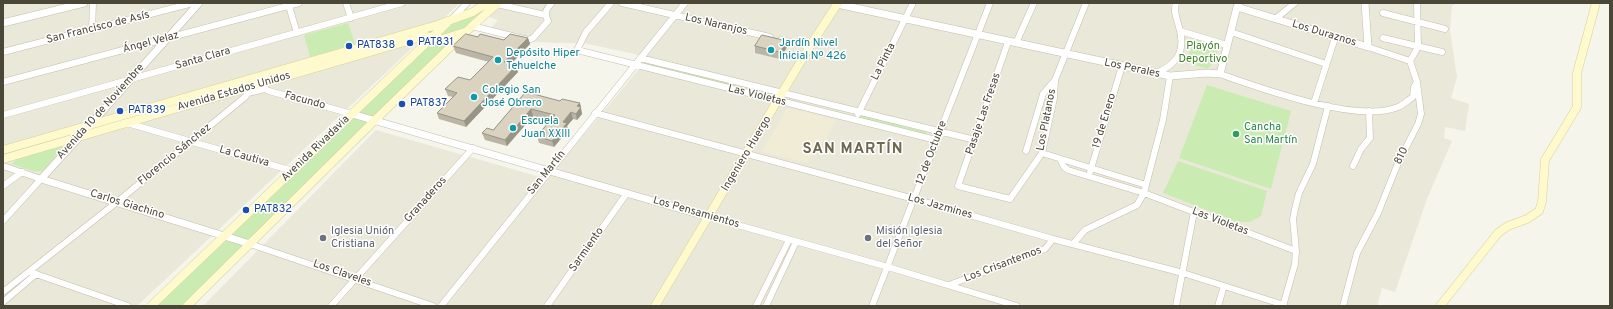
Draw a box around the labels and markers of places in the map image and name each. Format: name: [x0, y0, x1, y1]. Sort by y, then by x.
place label: PAT831: [418, 36, 454, 50]
place label: Jardín Nivel Inicial Nº 426: [779, 37, 846, 63]
marker: PAT831: [405, 38, 415, 48]
place label: PAT838: [357, 39, 395, 53]
marker: PAT838: [344, 41, 354, 51]
marker: Jardín Nivel Inicial Nº 426: [766, 45, 776, 55]
place label: Depósito Hiper Tehuelche: [506, 47, 580, 73]
marker: Depósito Hiper Tehuelche: [493, 55, 503, 65]
place label: Colegio San José Obrero: [482, 84, 542, 110]
marker: Colegio San José Obrero: [469, 92, 479, 102]
place label: PAT837: [410, 97, 447, 111]
marker: PAT837: [397, 99, 407, 109]
place label: PAT839: [128, 104, 166, 118]
marker: PAT839: [115, 106, 125, 116]
place label: Escuela Juan XXIII: [521, 115, 570, 141]
place label: Cancha San Martín: [1244, 121, 1297, 147]
marker: Escuela Juan XXIII: [508, 123, 518, 133]
marker: Cancha San Martín: [1231, 129, 1241, 139]
place label: PAT832: [254, 203, 292, 217]
marker: PAT832: [241, 205, 251, 215]
place label: Iglesia Unión Cristiana: [331, 225, 394, 251]
place label: Misión Iglesia del Señor: [876, 225, 942, 251]
marker: Iglesia Unión Cristiana: [318, 233, 328, 243]
marker: Misión Iglesia del Señor: [863, 233, 873, 243]

